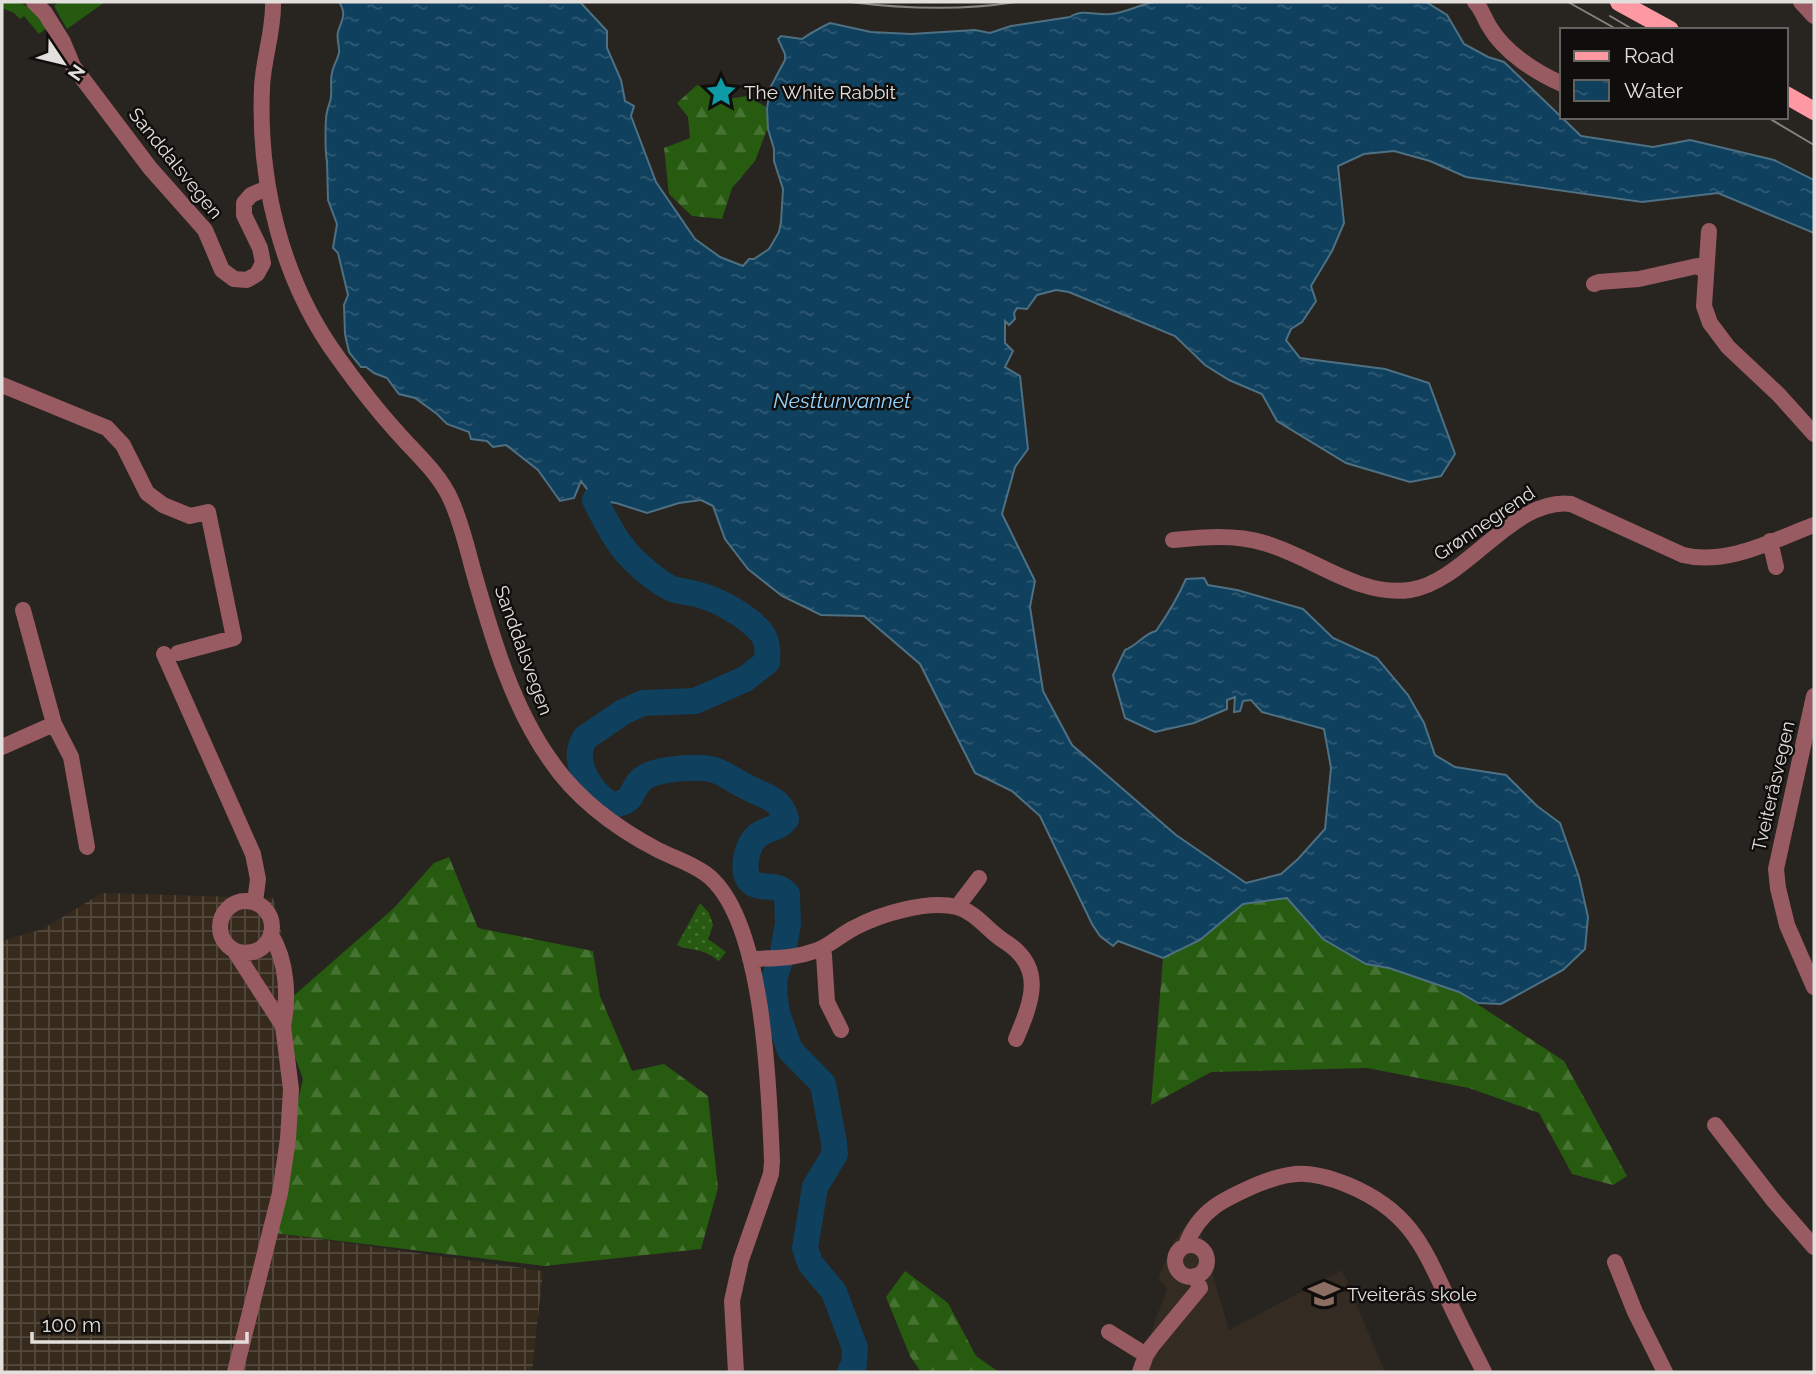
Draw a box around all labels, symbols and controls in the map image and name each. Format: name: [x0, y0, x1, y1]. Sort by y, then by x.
north arrow: [28, 28, 98, 98]
legend: [1560, 28, 1788, 119]
text: Road: [1624, 43, 1674, 68]
text: N: [64, 61, 90, 85]
place icon: The White Rabbit: [704, 75, 738, 109]
text: Water: [1624, 78, 1683, 103]
place label: The White Rabbit: [744, 81, 896, 103]
street label: Sanddalsvegen: [125, 103, 227, 223]
water label: Nesttunvannet: [773, 388, 911, 413]
street label: Grønnegrend: [1429, 481, 1539, 565]
street label: Sanddalsvegen: [490, 582, 558, 718]
street label: Tveiteråsvegen: [1747, 719, 1799, 853]
school or university icon: Tveiterås skole: [1307, 1277, 1341, 1311]
place label: Tveiterås skole: [1347, 1283, 1477, 1305]
scale bar: [32, 1300, 247, 1344]
text: 100 m: [42, 1312, 101, 1337]

